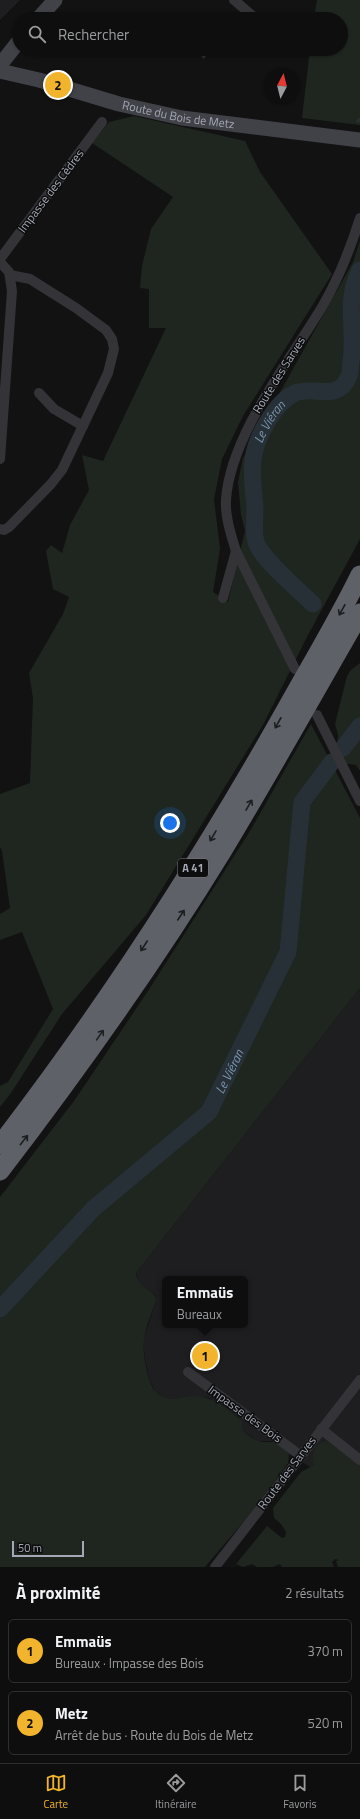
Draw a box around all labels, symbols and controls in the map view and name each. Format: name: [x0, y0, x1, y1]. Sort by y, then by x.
search box: [12, 12, 348, 56]
icon: search: [26, 23, 48, 45]
text: Rechercher: [58, 23, 129, 46]
north arrow: [264, 68, 300, 104]
pin: 2: [45, 70, 71, 100]
street label: Route du Bois de Metz: [121, 95, 236, 133]
street label: Impasse des Cèdres: [13, 145, 89, 236]
street label: Route des Sarves: [247, 332, 310, 417]
water label: Le Viéran: [248, 395, 290, 446]
one-way arrow: [337, 604, 345, 616]
one-way arrow: [274, 717, 281, 729]
one-way arrow: [246, 799, 254, 811]
your location: [160, 813, 180, 833]
one-way arrow: [208, 830, 216, 842]
road number: A 41: [178, 859, 208, 877]
one-way arrow: [177, 910, 185, 921]
one-way arrow: [139, 940, 148, 951]
one-way arrow: [96, 1029, 104, 1040]
water label: Le Viéran: [210, 1045, 249, 1097]
one-way arrow: [20, 1134, 28, 1145]
popup: [162, 1276, 248, 1328]
text: Emmaüs: [177, 1281, 233, 1304]
text: Bureaux: [177, 1304, 222, 1324]
pin: 1: [192, 1341, 218, 1371]
street label: Impasse des Bois: [204, 1380, 287, 1447]
street label: Route des Sarves: [253, 1432, 321, 1513]
scale bar: [12, 1539, 84, 1558]
text: 50 m: [18, 1540, 42, 1556]
text: À proximité: [16, 1580, 100, 1606]
text: 2 résultats: [285, 1583, 344, 1603]
text: Emmaüs: [55, 1630, 112, 1653]
text: 1: [26, 1641, 34, 1661]
text: 370 m: [307, 1641, 343, 1661]
text: Bureaux · Impasse des Bois: [55, 1653, 204, 1673]
text: Metz: [55, 1702, 88, 1725]
text: 2: [26, 1713, 34, 1733]
text: 520 m: [307, 1713, 343, 1733]
text: Arrêt de bus · Route du Bois de Metz: [55, 1725, 253, 1745]
tab: Carte: [43, 1772, 68, 1812]
tab: Itinéraire: [155, 1772, 196, 1812]
tab: Favoris: [283, 1772, 317, 1812]

